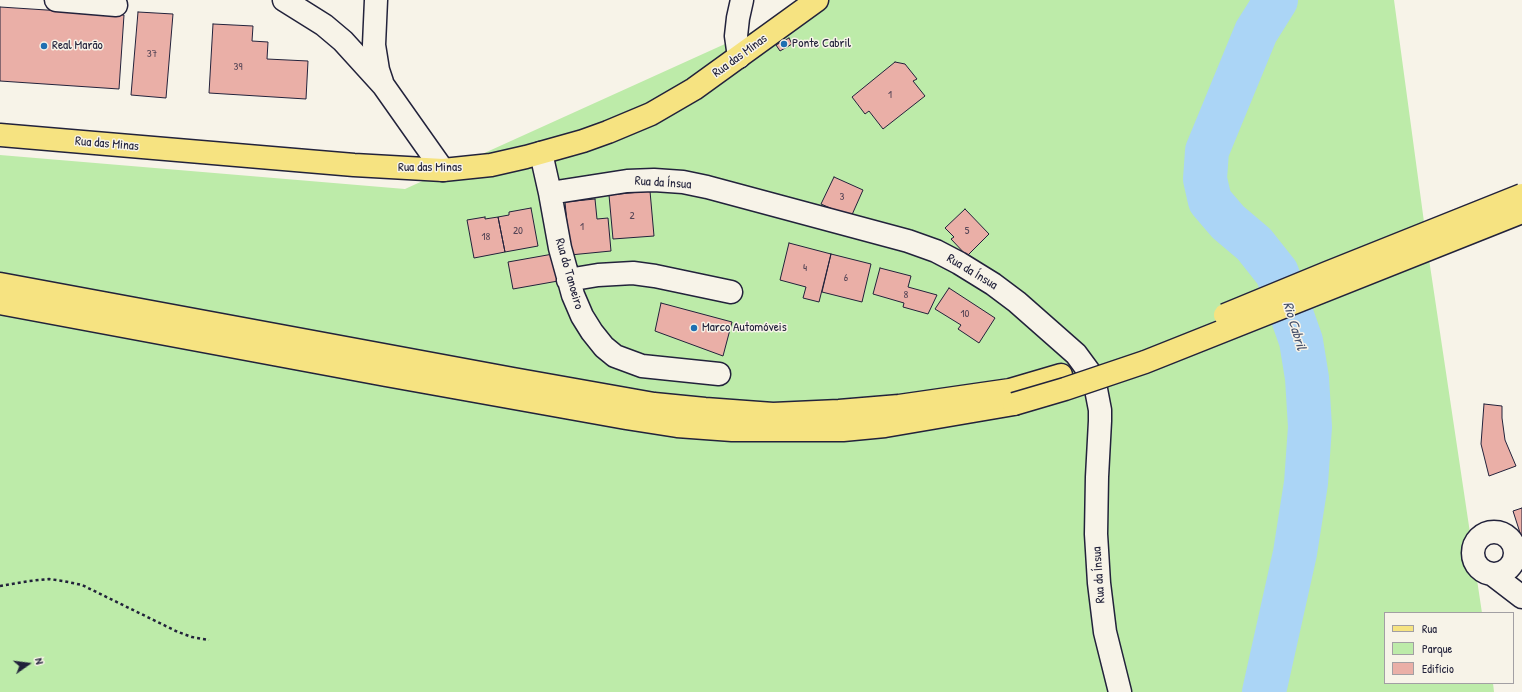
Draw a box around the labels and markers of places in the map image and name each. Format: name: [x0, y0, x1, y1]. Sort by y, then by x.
place label: Ponte Cabril: [792, 36, 851, 52]
place label: Real Marão: [52, 38, 103, 54]
marker: Ponte Cabril: [779, 39, 789, 49]
marker: Real Marão: [39, 41, 49, 51]
place label: Marco Automóveis: [702, 320, 787, 336]
marker: Marco Automóveis: [689, 323, 699, 333]

